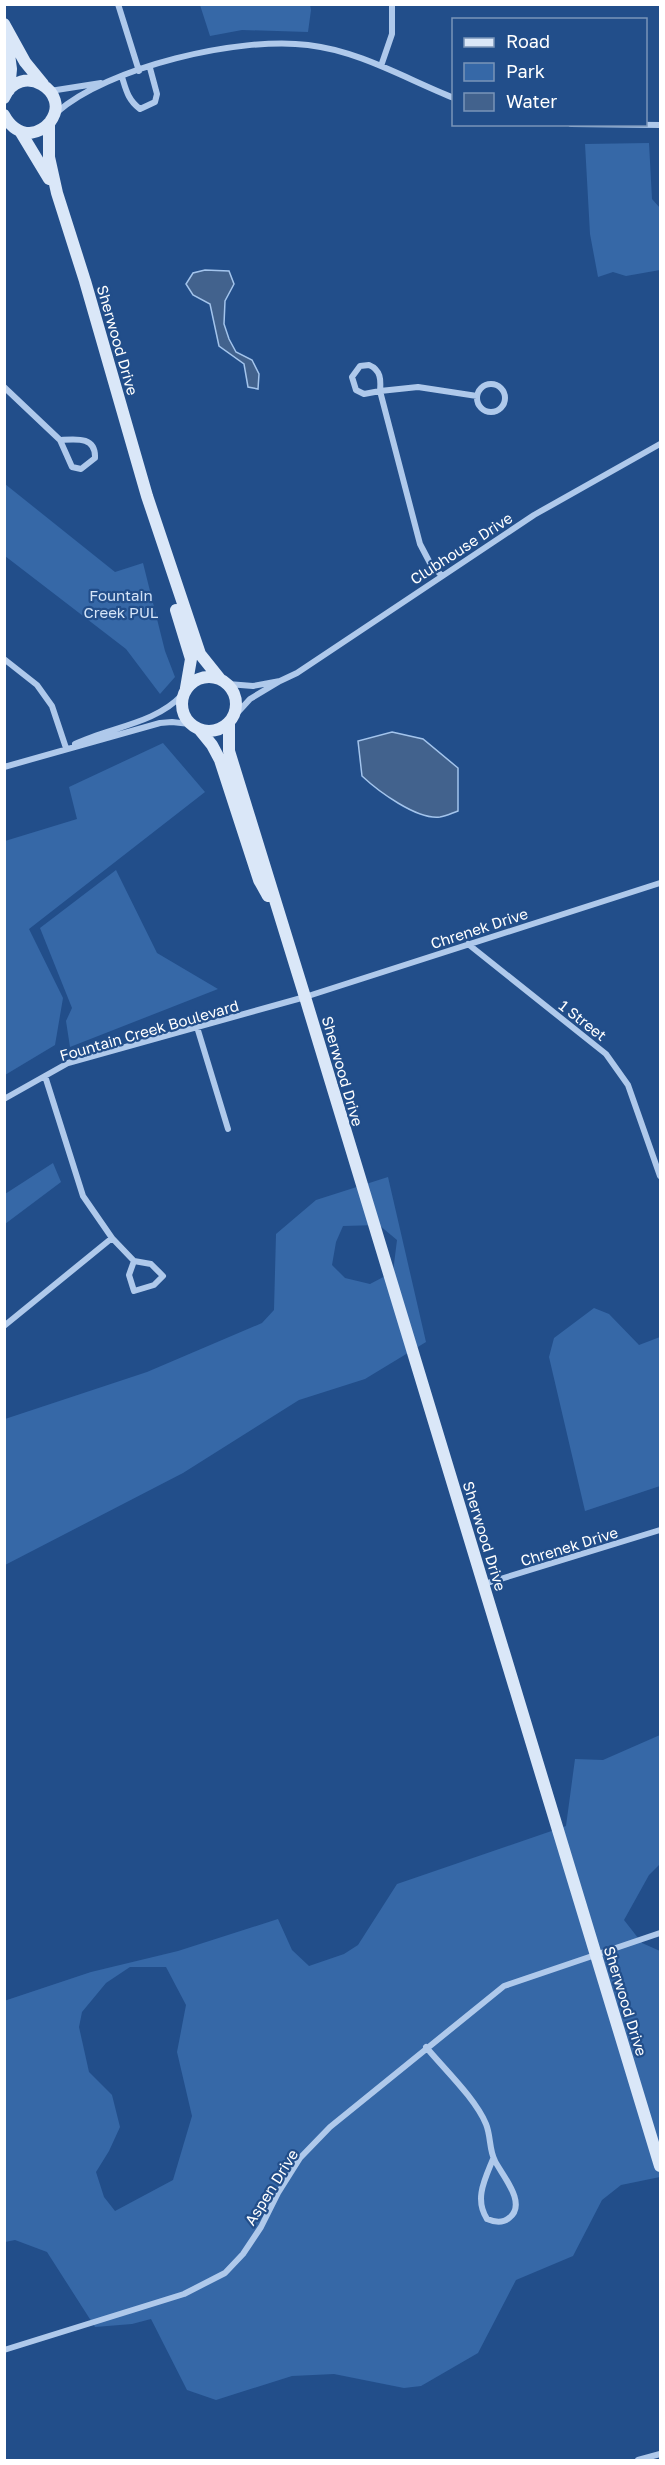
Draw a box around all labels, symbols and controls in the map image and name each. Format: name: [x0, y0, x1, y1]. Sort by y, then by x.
legend: [452, 18, 647, 126]
text: Road: [506, 30, 550, 52]
text: Park: [506, 60, 545, 82]
text: Water: [506, 90, 557, 112]
street label: Sherwood Drive: [94, 283, 142, 397]
street label: Clubhouse Drive: [407, 508, 516, 588]
park label: Fountain Creek PUL: [84, 586, 159, 621]
street label: Chrenek Drive: [428, 904, 530, 952]
street label: Fountain Creek Boulevard: [57, 996, 241, 1064]
street label: 1 Street: [556, 996, 610, 1044]
street label: Sherwood Drive: [319, 1014, 367, 1128]
street label: Sherwood Drive: [460, 1479, 510, 1593]
street label: Chrenek Drive: [518, 1523, 620, 1569]
street label: Sherwood Drive: [601, 1944, 651, 2058]
street label: Aspen Drive: [241, 2146, 302, 2228]

